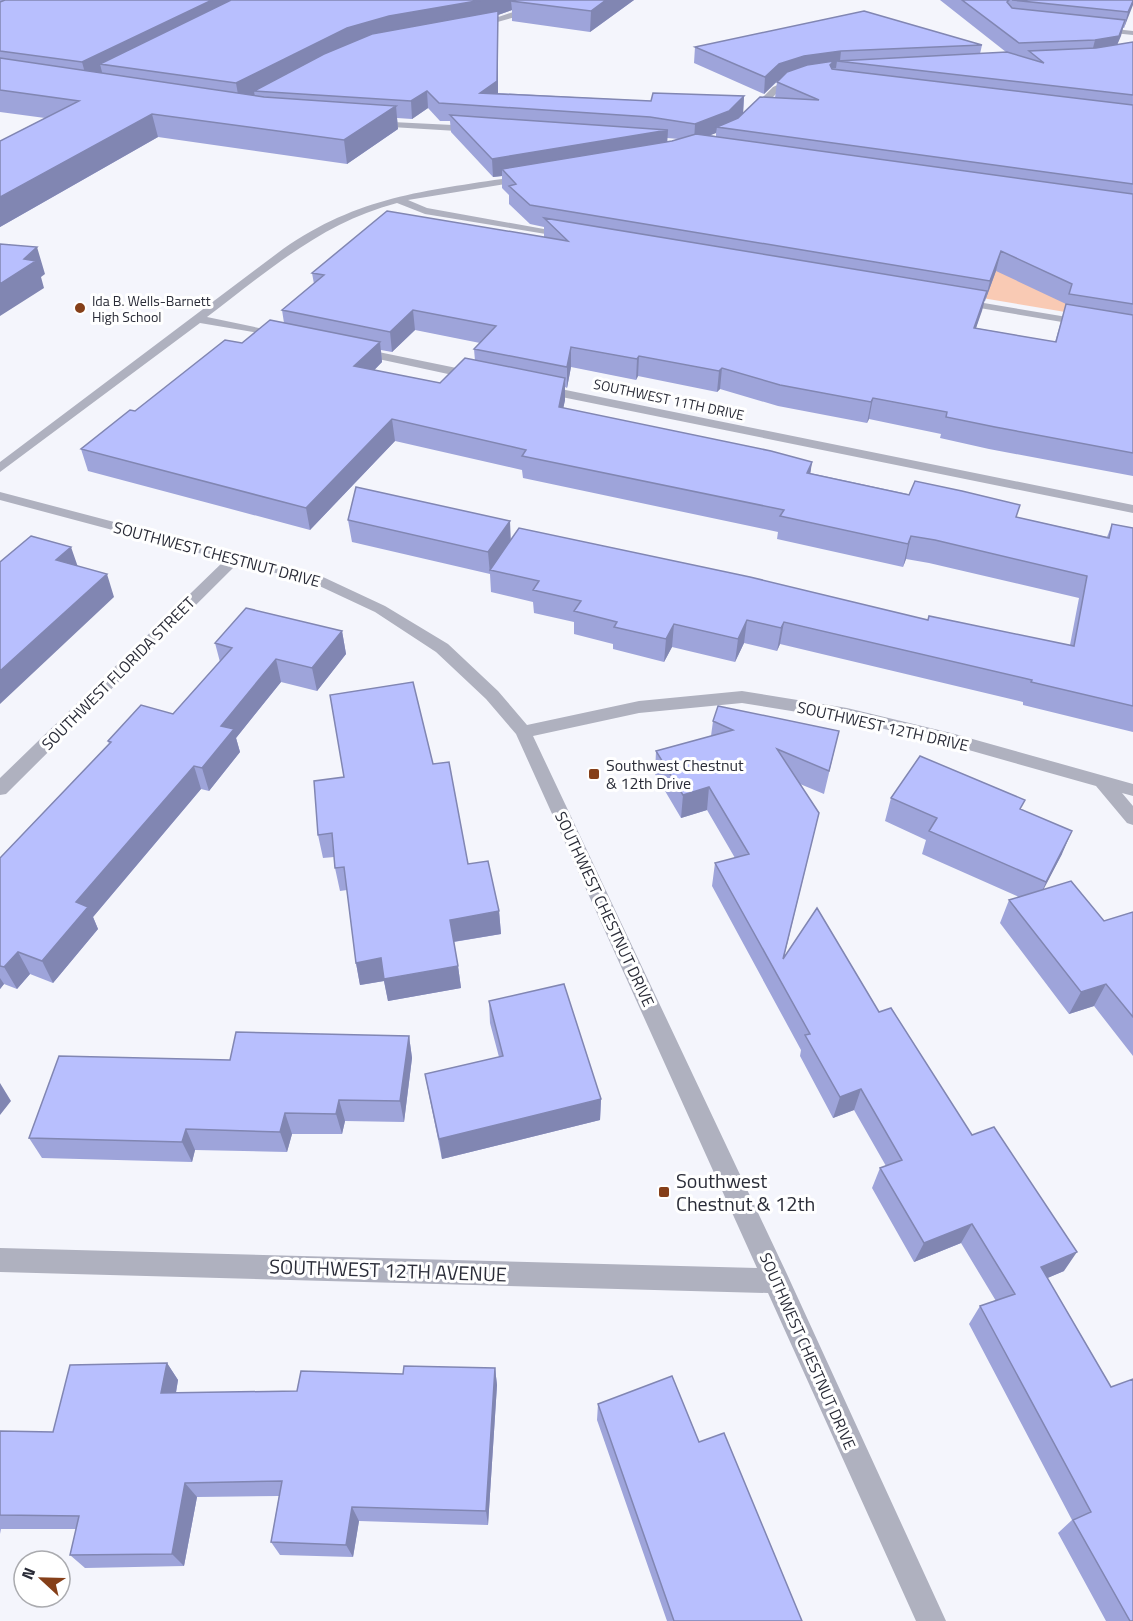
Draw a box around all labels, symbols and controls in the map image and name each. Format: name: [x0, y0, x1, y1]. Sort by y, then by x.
place label: Ida B. Wells-Barnett High School: [92, 290, 211, 327]
marker: Ida B. Wells-Barnett High School: [73, 301, 87, 315]
street label: SOUTHWEST 11TH DRIVE: [592, 373, 746, 425]
street label: SOUTHWEST CHESTNUT DRIVE: [111, 515, 323, 593]
street label: SOUTHWEST FLORIDA STREET: [36, 590, 201, 755]
street label: SOUTHWEST 12TH DRIVE: [795, 695, 971, 757]
place label: Southwest Chestnut & 12th Drive: [606, 753, 744, 795]
marker: Southwest Chestnut & 12th Drive: [587, 767, 601, 781]
street label: SOUTHWEST CHESTNUT DRIVE: [549, 807, 661, 1011]
place label: Southwest Chestnut & 12th: [676, 1165, 815, 1219]
marker: Southwest Chestnut & 12th: [657, 1185, 671, 1199]
street label: SOUTHWEST CHESTNUT DRIVE: [754, 1249, 862, 1453]
street label: SOUTHWEST 12TH AVENUE: [269, 1250, 507, 1290]
north arrow: [12, 1549, 72, 1609]
text: N: [15, 1564, 41, 1583]

